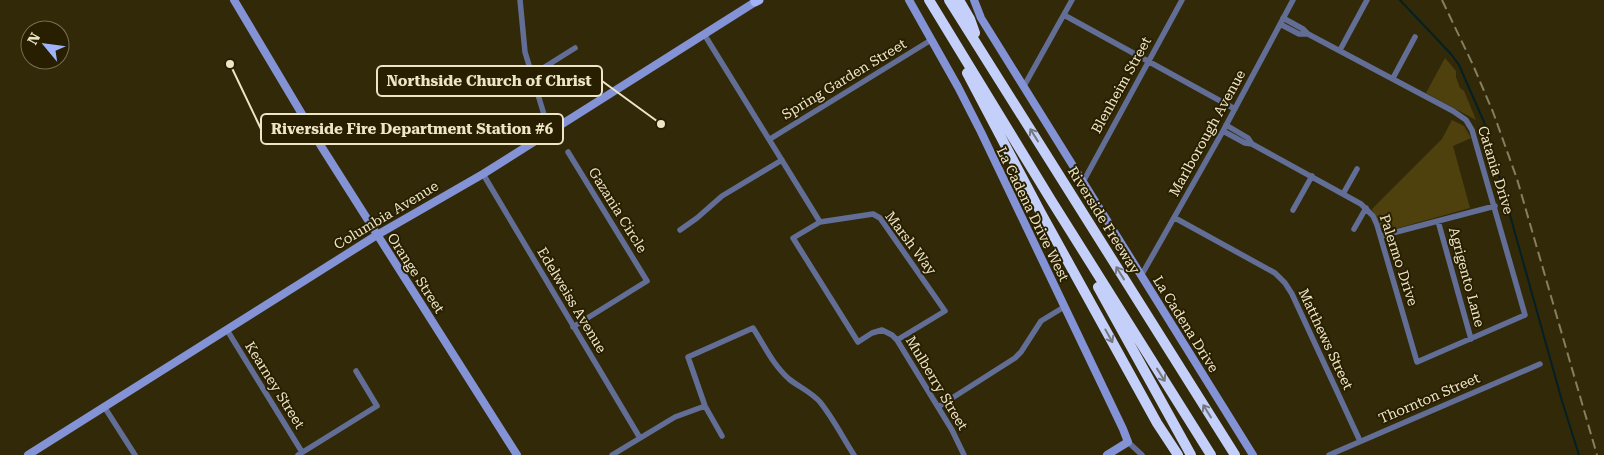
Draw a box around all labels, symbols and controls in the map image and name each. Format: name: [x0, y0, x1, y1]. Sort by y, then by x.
north arrow: [20, 20, 70, 70]
text: N: [24, 30, 43, 47]
street label: Blenheim Street: [1088, 34, 1154, 136]
street label: Spring Garden Street: [779, 35, 909, 123]
callout: Northside Church of Christ: [377, 66, 602, 96]
street label: Marlborough Avenue: [1166, 67, 1249, 199]
text: Northside Church of Christ: [386, 72, 592, 90]
callout: Riverside Fire Department Station #6: [261, 114, 563, 144]
text: Riverside Fire Department Station #6: [271, 120, 554, 138]
street label: Catania Drive: [1475, 124, 1517, 216]
one-way arrow: [1029, 129, 1039, 143]
street label: La Cadena Drive West: [993, 144, 1073, 284]
street label: Gazania Circle: [585, 164, 651, 256]
street label: Riverside Freeway: [1065, 164, 1144, 277]
street label: Columbia Avenue: [331, 177, 441, 253]
street label: Marsh Way: [882, 208, 940, 278]
street label: Palermo Drive: [1377, 212, 1421, 308]
street label: Agrigento Lane: [1446, 225, 1488, 329]
street label: Orange Street: [384, 230, 448, 316]
street label: Edelweiss Avenue: [534, 244, 610, 356]
one-way arrow: [1115, 266, 1126, 280]
street label: La Cadena Drive: [1150, 273, 1222, 375]
street label: Matthews Street: [1296, 286, 1356, 392]
one-way arrow: [1104, 328, 1114, 343]
street label: Mulberry Street: [903, 333, 971, 433]
street label: Kearney Street: [242, 339, 308, 431]
one-way arrow: [1156, 368, 1166, 382]
street label: Thornton Street: [1376, 369, 1482, 427]
one-way arrow: [1201, 404, 1211, 418]

